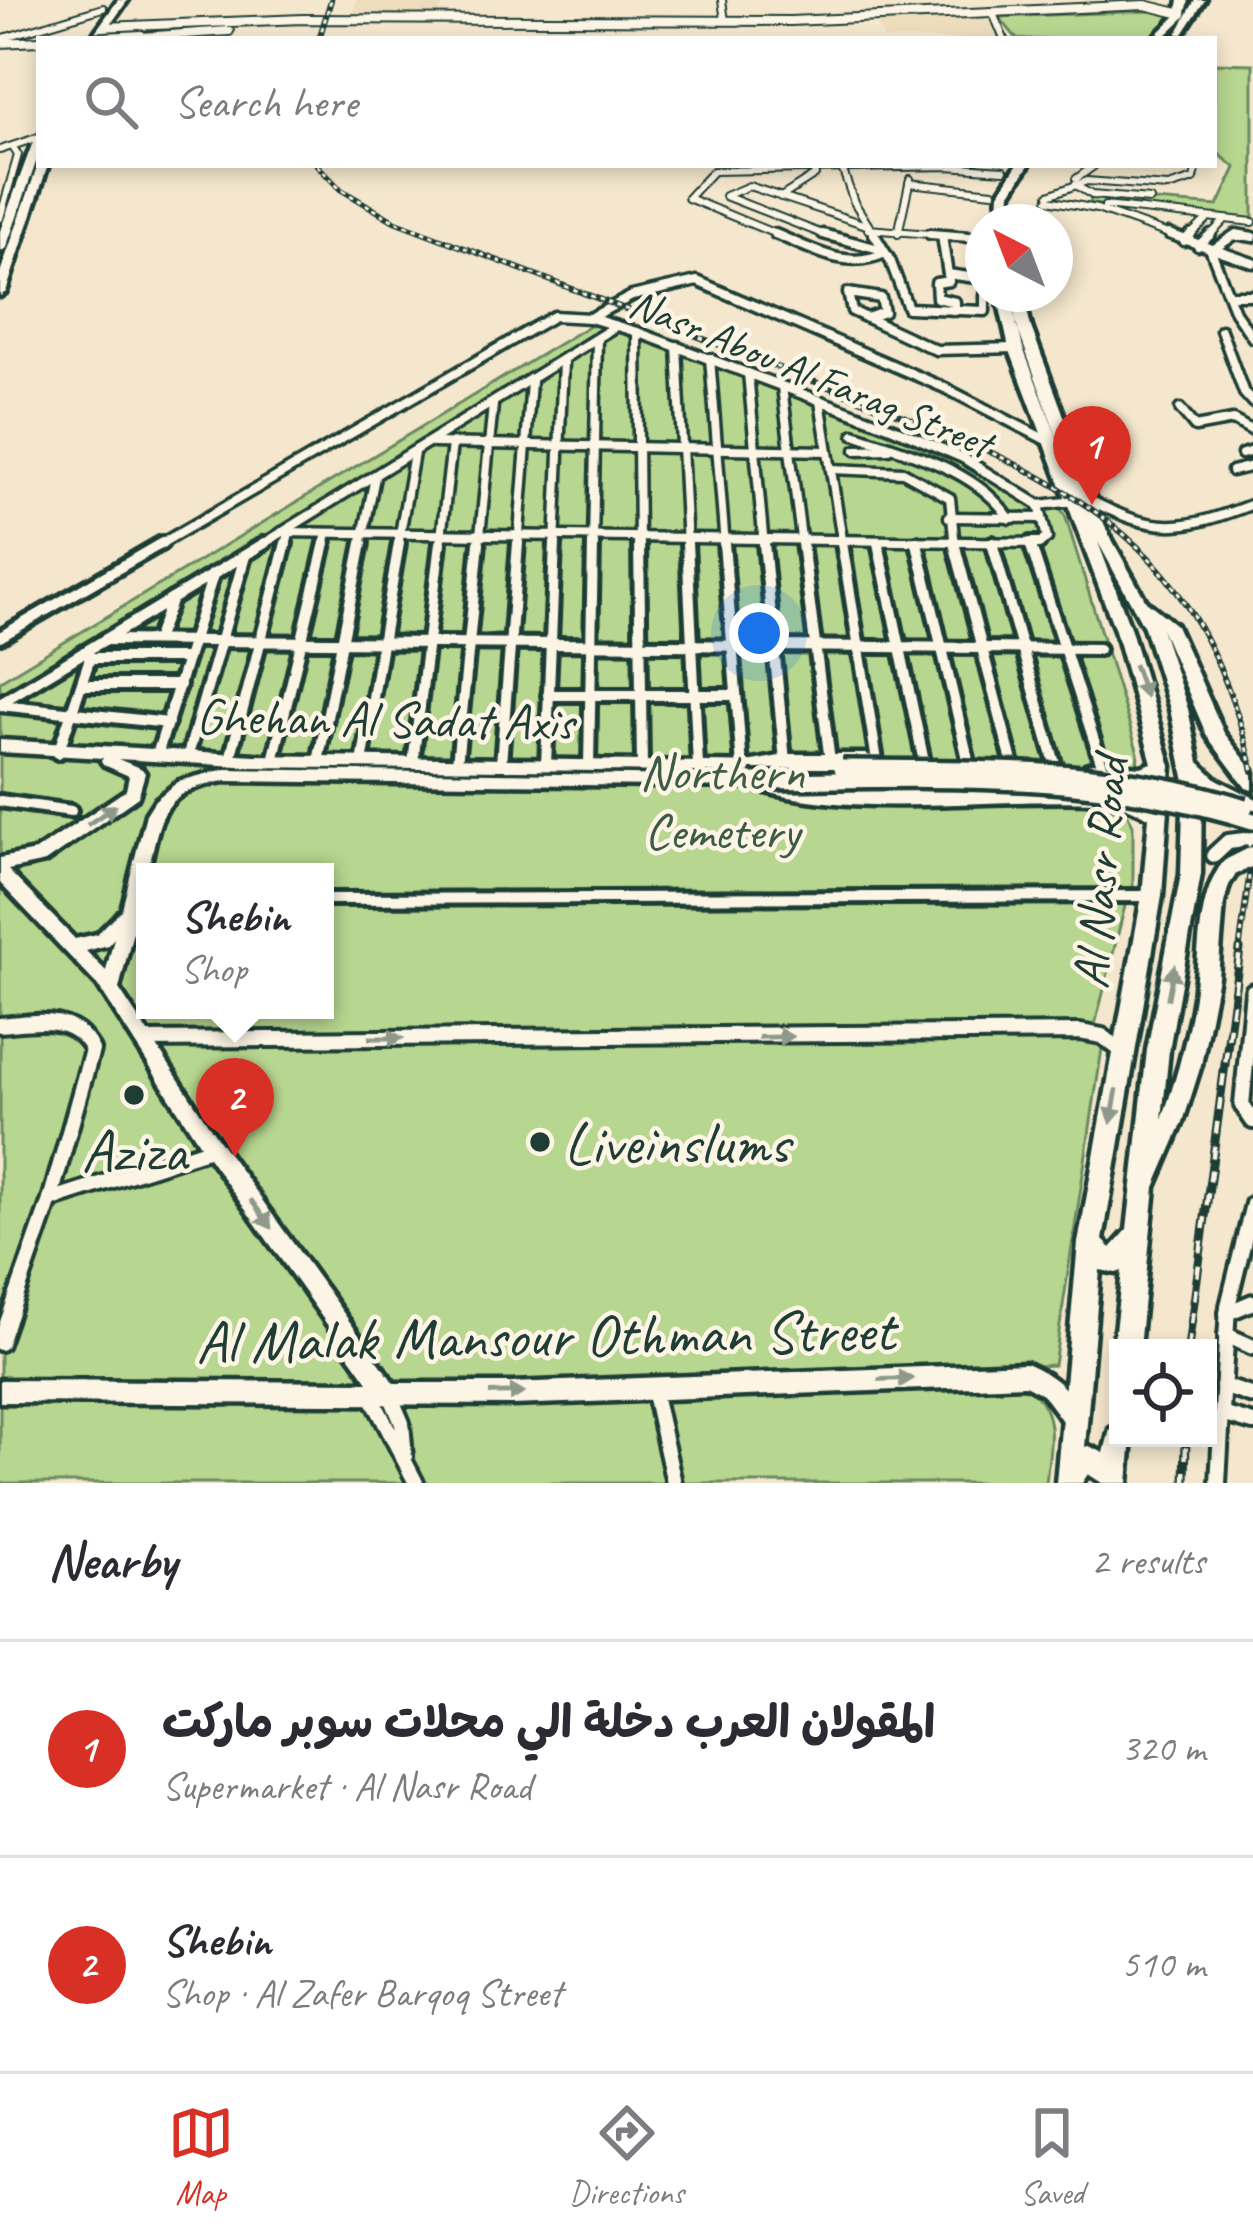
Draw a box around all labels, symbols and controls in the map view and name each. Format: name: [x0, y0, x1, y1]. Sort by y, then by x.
search box: [36, 36, 1217, 168]
icon: search: [78, 69, 144, 135]
text: Search here: [174, 74, 357, 131]
north arrow: [965, 204, 1073, 312]
street label: Nasr Abou Al Farag Street: [622, 277, 1004, 472]
pin: 1: [1053, 406, 1131, 505]
your location: [729, 603, 789, 663]
one-way arrow: [1132, 663, 1150, 699]
street label: Ghehan Al Sadat Axis: [196, 684, 578, 754]
park label: Northern Cemetery: [640, 740, 805, 863]
street label: Al Nasr Road: [1058, 748, 1143, 991]
one-way arrow: [85, 804, 118, 826]
popup: [136, 863, 334, 1019]
text: Shebin: [181, 888, 289, 945]
text: Shop: [181, 945, 247, 994]
one-way arrow: [1162, 963, 1181, 1000]
one-way arrow: [758, 1027, 796, 1047]
one-way arrow: [368, 1028, 406, 1048]
pin: 2: [196, 1058, 274, 1157]
marker: Aziza: [121, 1082, 147, 1108]
one-way arrow: [1104, 1087, 1123, 1125]
place label: Liveinslums: [564, 1105, 794, 1181]
place label: Aziza: [82, 1113, 190, 1189]
marker: Liveinslums: [527, 1129, 553, 1155]
one-way arrow: [249, 1198, 272, 1230]
street label: Al Malak Mansour Othman Street: [195, 1292, 900, 1380]
map controls: [1109, 1339, 1217, 1447]
button: locate: [1109, 1339, 1217, 1447]
one-way arrow: [878, 1370, 916, 1389]
one-way arrow: [489, 1384, 527, 1403]
text: Nearby: [48, 1529, 176, 1593]
text: 2 results: [1091, 1537, 1205, 1586]
text: المقولان العرب دخلة الي محلات سوبر ماركت: [162, 1694, 935, 1751]
text: 1: [78, 1724, 96, 1773]
text: 320 m: [1121, 1724, 1205, 1773]
text: Supermarket · Al Nasr Road: [162, 1762, 531, 1811]
text: Shebin: [162, 1912, 271, 1969]
text: 2: [78, 1940, 96, 1989]
text: 510 m: [1121, 1940, 1205, 1989]
text: Shop · Al Zafer Barqoq Street: [162, 1969, 562, 2018]
tab: Map: [168, 2100, 234, 2214]
tab: Directions: [569, 2100, 684, 2214]
tab: Saved: [1019, 2100, 1085, 2214]

